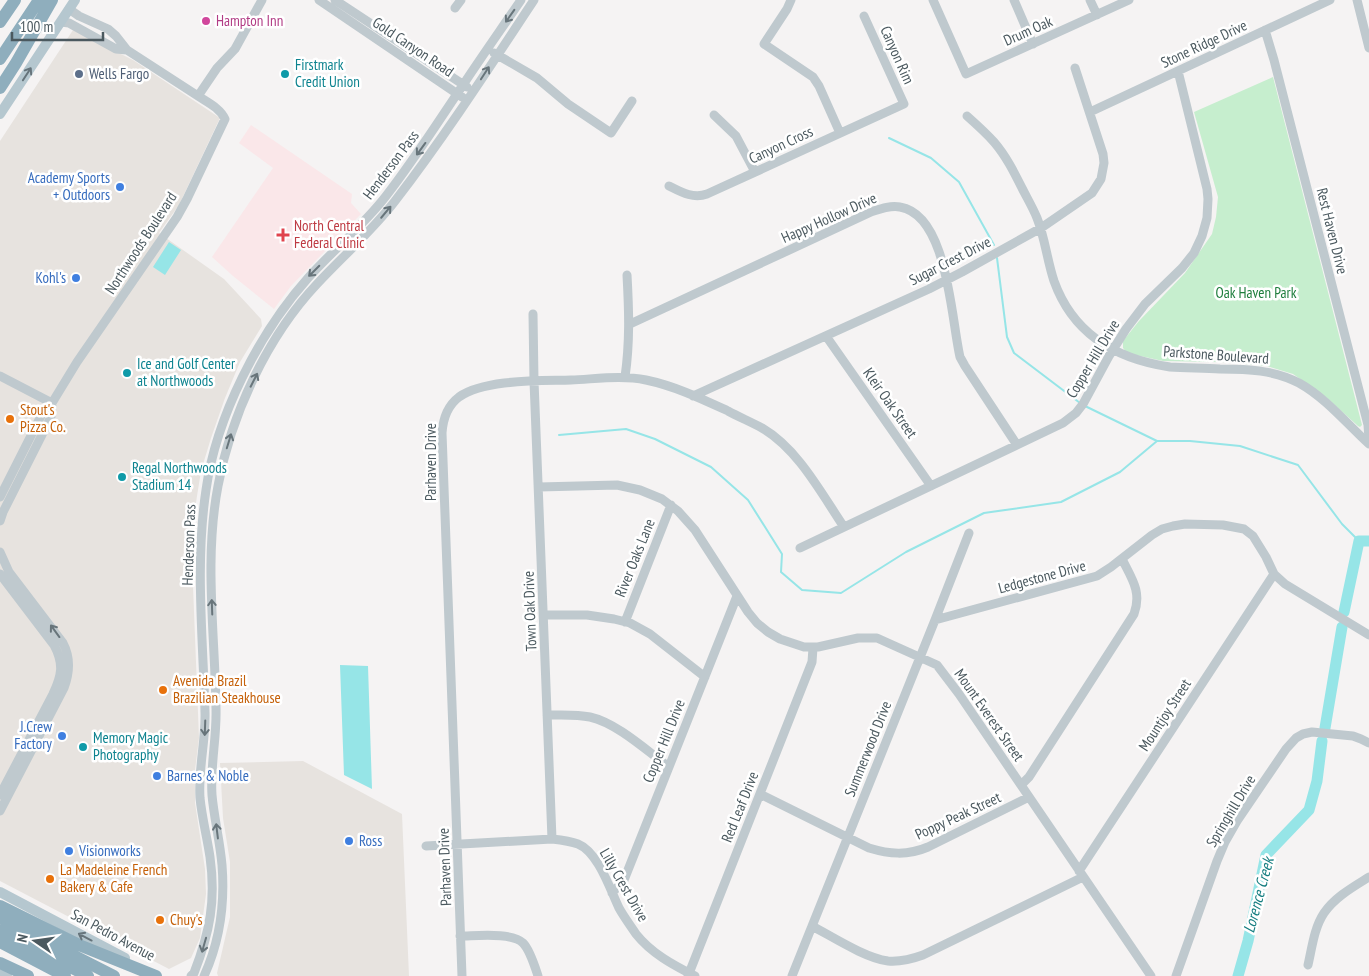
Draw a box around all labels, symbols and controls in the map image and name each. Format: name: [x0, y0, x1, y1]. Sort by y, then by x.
one-way arrow: [505, 9, 515, 23]
scale bar: [12, 10, 104, 42]
place label: Hampton Inn: [216, 11, 283, 30]
street label: Drum Oak: [1000, 11, 1055, 50]
street label: Gold Canyon Road: [369, 12, 457, 81]
marker: Hampton Inn: [200, 15, 212, 27]
street label: Stone Ridge Drive: [1158, 15, 1250, 72]
text: 100 m: [20, 17, 53, 36]
street label: Canyon Rim: [876, 23, 919, 87]
place label: Firstmark Credit Union: [295, 55, 360, 91]
place label: Wells Fargo: [89, 64, 149, 83]
one-way arrow: [481, 66, 491, 80]
one-way arrow: [23, 67, 33, 81]
marker: Wells Fargo: [73, 68, 85, 80]
marker: Firstmark Credit Union: [279, 68, 291, 80]
street label: Canyon Cross: [746, 121, 816, 168]
street label: Henderson Pass: [359, 126, 423, 203]
one-way arrow: [416, 142, 426, 156]
place label: Academy Sports + Outdoors: [28, 168, 110, 204]
marker: Academy Sports + Outdoors: [114, 181, 126, 193]
street label: Rest Haven Drive: [1313, 186, 1352, 276]
street label: Northwoods Boulevard: [100, 188, 181, 297]
street label: Happy Hollow Drive: [778, 188, 879, 247]
one-way arrow: [381, 206, 392, 219]
place label: North Central Federal Clinic: [294, 216, 365, 252]
marker: North Central Federal Clinic: [276, 228, 290, 242]
street label: Sugar Crest Drive: [906, 232, 994, 289]
one-way arrow: [309, 265, 321, 277]
place label: Kohl's: [36, 268, 66, 287]
marker: Kohl's: [70, 272, 82, 284]
park label: Oak Haven Park: [1216, 283, 1297, 302]
street label: Copper Hill Drive: [1062, 316, 1123, 401]
street label: Parkstone Boulevard: [1163, 341, 1269, 368]
place label: Ice and Golf Center at Northwoods: [137, 354, 236, 390]
street label: Kleir Oak Street: [859, 364, 922, 442]
marker: Ice and Golf Center at Northwoods: [121, 367, 133, 379]
one-way arrow: [250, 373, 259, 388]
place label: Stout's Pizza Co.: [20, 400, 66, 436]
marker: Stout's Pizza Co.: [4, 413, 16, 425]
street label: Parhaven Drive: [421, 423, 440, 501]
one-way arrow: [224, 433, 234, 449]
place label: Regal Northwoods Stadium 14: [132, 458, 227, 494]
marker: Regal Northwoods Stadium 14: [116, 471, 128, 483]
street label: Henderson Pass: [178, 504, 199, 586]
street label: River Oaks Lane: [610, 516, 659, 600]
street label: Ledgestone Drive: [996, 556, 1088, 597]
street label: Town Oak Drive: [519, 571, 540, 651]
one-way arrow: [207, 599, 217, 615]
one-way arrow: [49, 625, 60, 638]
street label: Mount Everest Street: [950, 665, 1028, 765]
place label: Avenida Brazil Brazilian Steakhouse: [173, 671, 281, 707]
street label: Mountjoy Street: [1134, 675, 1195, 754]
marker: Avenida Brazil Brazilian Steakhouse: [157, 684, 169, 696]
street label: Copper Hill Drive: [638, 696, 689, 785]
street label: Summerwood Drive: [840, 698, 895, 799]
place label: J.Crew Factory: [14, 717, 52, 753]
one-way arrow: [200, 719, 210, 735]
place label: Memory Magic Photography: [93, 728, 169, 764]
marker: J.Crew Factory: [56, 730, 68, 742]
marker: Memory Magic Photography: [77, 741, 89, 753]
place label: Barnes & Noble: [167, 766, 249, 785]
street label: Red Leaf Drive: [717, 769, 762, 845]
marker: Barnes & Noble: [151, 770, 163, 782]
street label: Springhill Drive: [1202, 771, 1259, 850]
street label: Poppy Peak Street: [912, 787, 1004, 844]
one-way arrow: [212, 823, 222, 839]
street label: Parhaven Drive: [434, 828, 455, 906]
place label: Ross: [359, 831, 382, 850]
marker: Ross: [343, 835, 355, 847]
place label: Visionworks: [78, 841, 141, 860]
marker: Visionworks: [63, 845, 75, 857]
street label: Lilly Crest Drive: [596, 845, 653, 925]
water label: Lorence Creek: [1238, 853, 1278, 935]
place label: La Madeleine French Bakery & Cafe: [60, 860, 167, 896]
marker: La Madeleine French Bakery & Cafe: [44, 873, 56, 885]
street label: San Pedro Avenue: [68, 904, 159, 965]
place label: Chuy's: [170, 910, 203, 929]
marker: Chuy's: [154, 914, 166, 926]
north arrow: [10, 916, 60, 966]
text: N: [13, 932, 32, 944]
one-way arrow: [78, 932, 93, 941]
one-way arrow: [199, 936, 209, 952]

